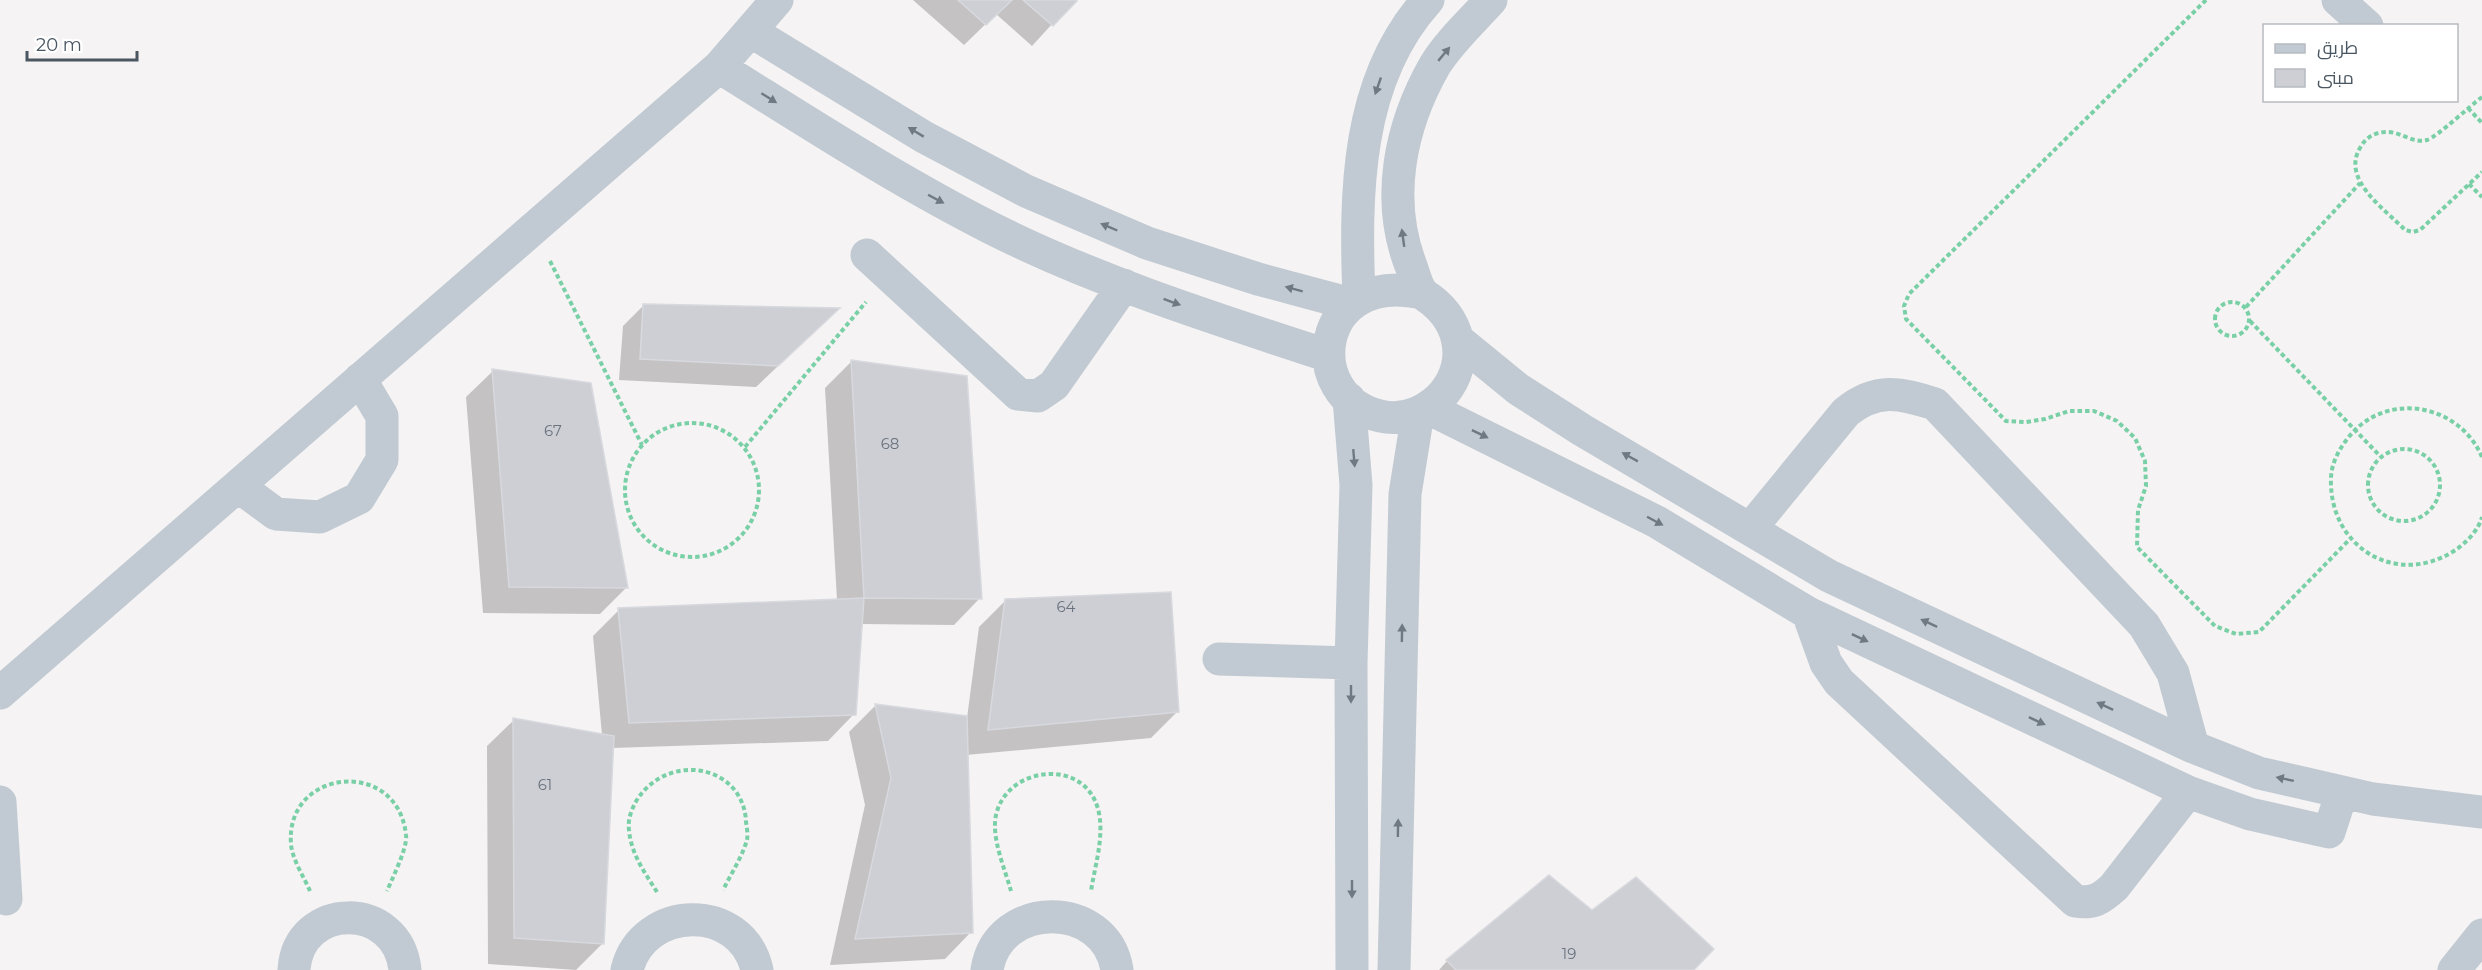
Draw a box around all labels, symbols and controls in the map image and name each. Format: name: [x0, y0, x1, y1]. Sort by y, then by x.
scale bar: [27, 24, 136, 62]
legend: [2263, 24, 2458, 102]
text: 20 m: [36, 34, 82, 56]
text: طريق: [2317, 37, 2358, 60]
one-way arrow: [1437, 47, 1450, 62]
text: مبنى: [2317, 67, 2354, 89]
one-way arrow: [1372, 77, 1382, 95]
one-way arrow: [761, 92, 777, 103]
one-way arrow: [908, 126, 924, 137]
one-way arrow: [927, 194, 944, 204]
one-way arrow: [1100, 222, 1118, 232]
one-way arrow: [1398, 228, 1407, 247]
one-way arrow: [1285, 283, 1303, 293]
one-way arrow: [1163, 298, 1181, 308]
house number: 67: [544, 421, 562, 440]
one-way arrow: [1472, 429, 1489, 439]
house number: 68: [881, 434, 899, 453]
one-way arrow: [1349, 448, 1359, 467]
one-way arrow: [1621, 452, 1638, 462]
one-way arrow: [1646, 516, 1663, 526]
house number: 64: [1056, 597, 1076, 616]
one-way arrow: [1920, 618, 1937, 627]
one-way arrow: [1397, 623, 1407, 642]
one-way arrow: [1852, 633, 1870, 643]
one-way arrow: [1346, 685, 1356, 704]
one-way arrow: [2097, 701, 2114, 710]
one-way arrow: [2028, 716, 2045, 725]
one-way arrow: [2276, 774, 2295, 784]
house number: 61: [538, 775, 552, 794]
one-way arrow: [1393, 818, 1402, 837]
one-way arrow: [1347, 880, 1357, 899]
house number: 19: [1562, 944, 1576, 963]

